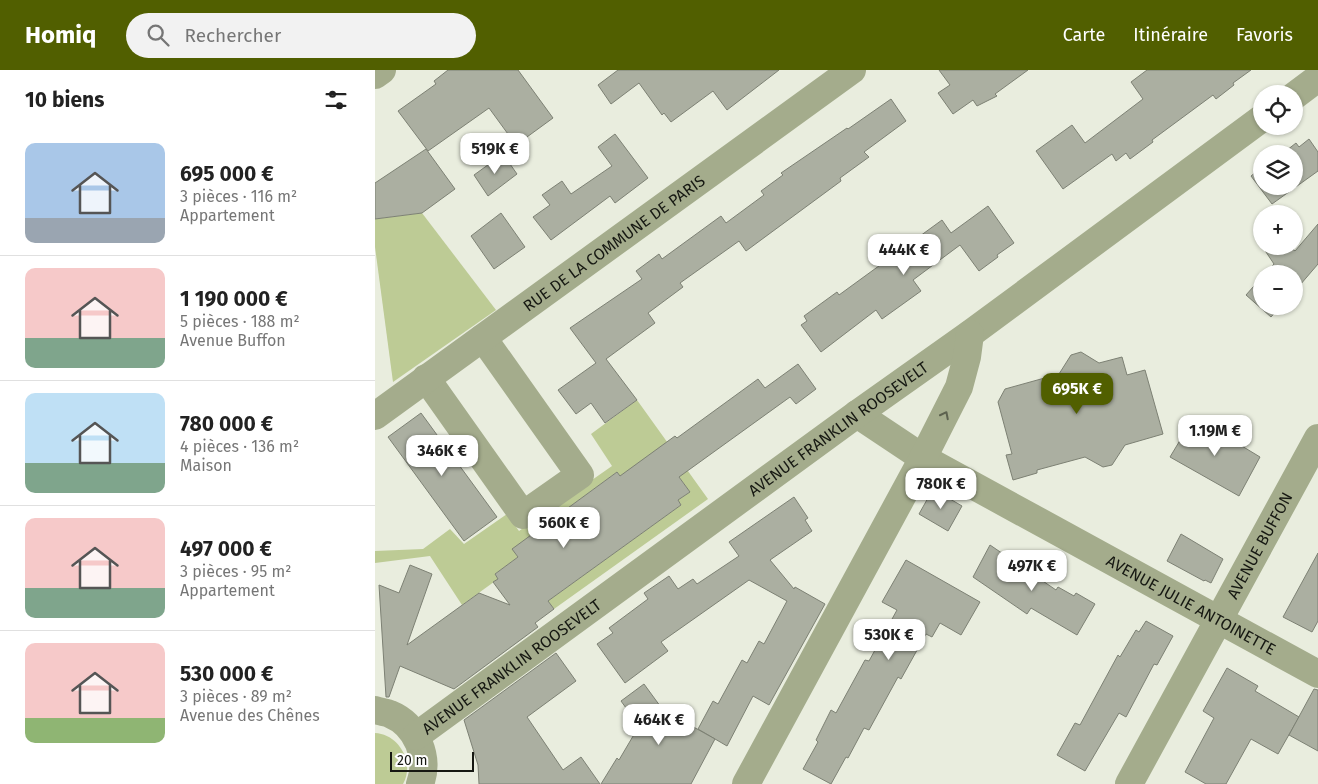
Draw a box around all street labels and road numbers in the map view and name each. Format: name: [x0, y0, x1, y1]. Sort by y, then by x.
street label: RUE DE LA COMMUNE DE PARIS: [519, 171, 709, 316]
street label: AVENUE FRANKLIN ROOSEVELT: [745, 357, 932, 500]
street label: AVENUE BUFFON: [1223, 489, 1297, 602]
street label: AVENUE JULIE ANTOINETTE: [1103, 551, 1279, 659]
street label: AVENUE FRANKLIN ROOSEVELT: [418, 595, 605, 739]

